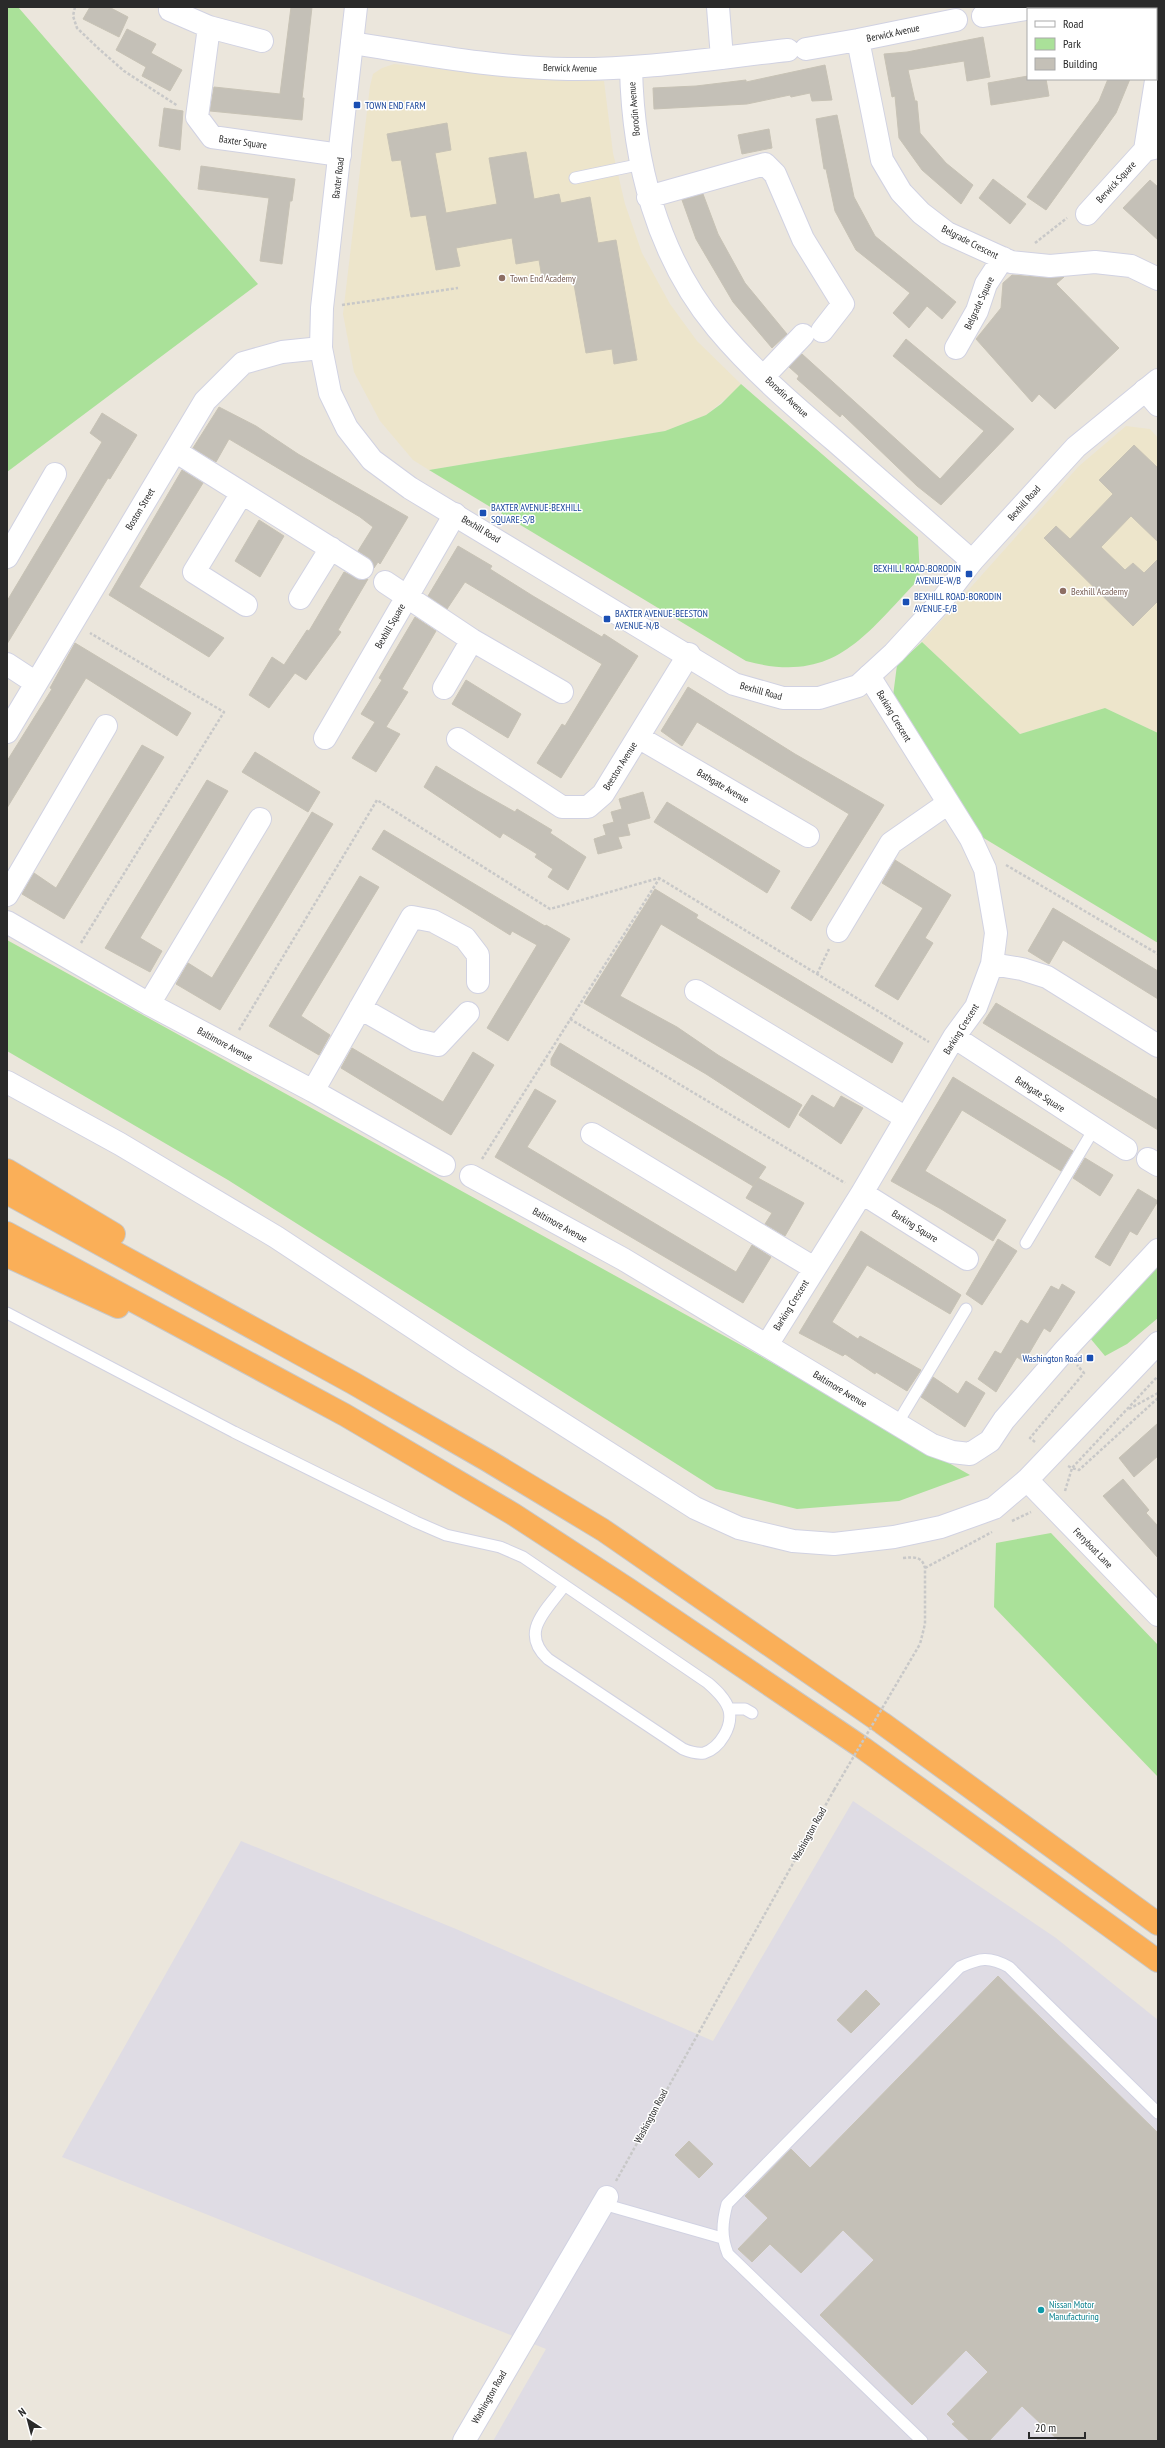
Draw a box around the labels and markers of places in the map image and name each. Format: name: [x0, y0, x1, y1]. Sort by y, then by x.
place label: TOWN END FARM: [365, 99, 426, 112]
marker: TOWN END FARM: [352, 100, 362, 110]
place label: Town End Academy: [510, 272, 576, 285]
marker: Town End Academy: [497, 273, 507, 283]
place label: BAXTER AVENUE-BEXHILL SQUARE-S/B: [491, 501, 582, 526]
marker: BAXTER AVENUE-BEXHILL SQUARE-S/B: [478, 508, 488, 518]
place label: BEXHILL ROAD-BORODIN AVENUE-W/B: [873, 562, 961, 587]
marker: BEXHILL ROAD-BORODIN AVENUE-W/B: [964, 569, 974, 579]
place label: Bexhill Academy: [1071, 585, 1128, 598]
marker: Bexhill Academy: [1058, 586, 1068, 596]
place label: BEXHILL ROAD-BORODIN AVENUE-E/B: [914, 590, 1002, 615]
marker: BEXHILL ROAD-BORODIN AVENUE-E/B: [901, 597, 911, 607]
place label: BAXTER AVENUE-BEESTON AVENUE-N/B: [615, 607, 708, 632]
marker: BAXTER AVENUE-BEESTON AVENUE-N/B: [602, 614, 612, 624]
place label: Washington Road: [1022, 1352, 1082, 1365]
marker: Washington Road: [1085, 1353, 1095, 1363]
place label: Nissan Motor Manufacturing: [1049, 2298, 1099, 2323]
marker: Nissan Motor Manufacturing: [1036, 2305, 1046, 2315]

